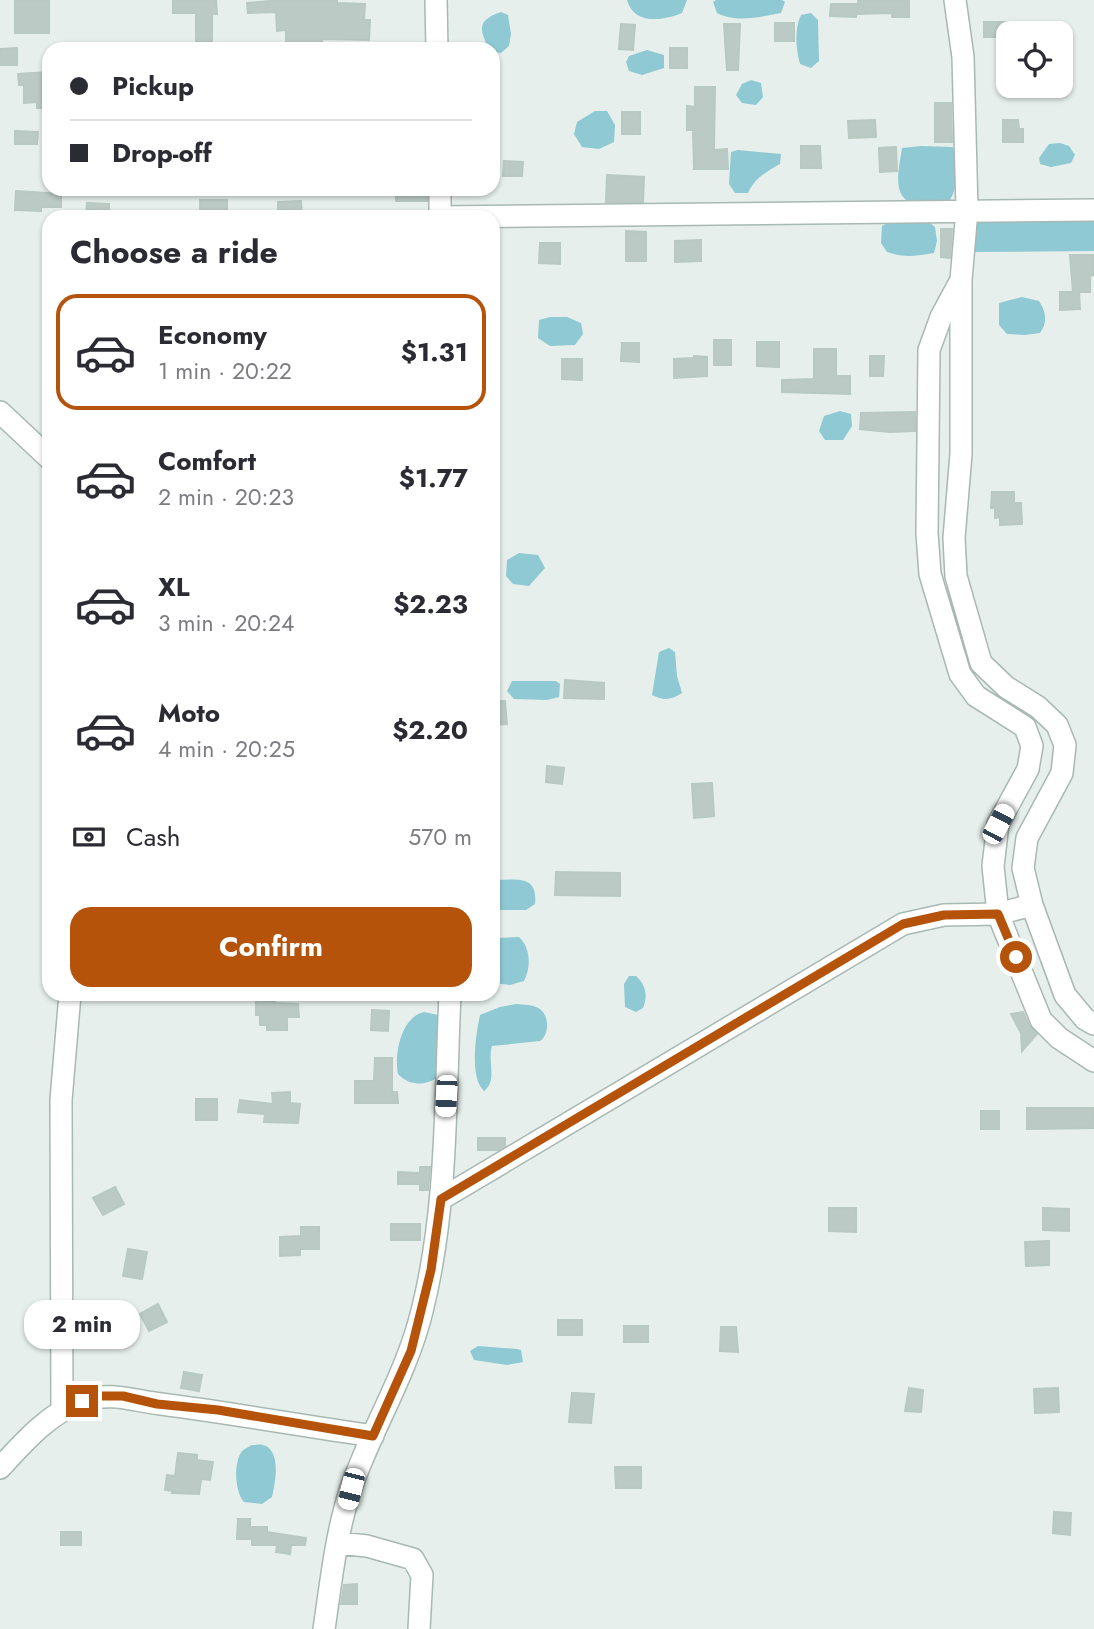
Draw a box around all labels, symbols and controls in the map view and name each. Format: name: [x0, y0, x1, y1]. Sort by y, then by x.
map controls: [996, 21, 1073, 98]
button: locate: [996, 21, 1073, 98]
text: Pickup: [112, 67, 194, 105]
text: Drop-off: [112, 134, 212, 172]
text: Choose a ride: [70, 229, 278, 275]
text: Economy: [158, 316, 267, 354]
icon: car: [74, 321, 137, 384]
text: $1.31: [401, 333, 468, 371]
text: 1 min · 20:22: [158, 354, 292, 388]
text: Comfort: [158, 442, 256, 480]
icon: car: [74, 447, 137, 510]
text: $1.77: [399, 459, 468, 497]
text: 2 min · 20:23: [158, 480, 294, 514]
text: XL: [158, 568, 190, 606]
icon: car: [74, 573, 137, 636]
text: $2.23: [393, 585, 468, 623]
text: 3 min · 20:24: [158, 606, 294, 640]
text: Moto: [158, 694, 220, 732]
icon: car: [74, 699, 137, 762]
text: $2.20: [392, 711, 468, 749]
text: 4 min · 20:25: [158, 732, 295, 766]
car: [979, 801, 1018, 847]
icon: cash: [70, 818, 108, 856]
text: Cash: [126, 818, 180, 856]
text: 570 m: [408, 820, 472, 854]
button: Confirm: [70, 907, 472, 987]
route start: [1000, 941, 1032, 973]
car: [435, 1074, 458, 1118]
callout: 2 min: [24, 1300, 140, 1348]
text: 2 min: [52, 1307, 112, 1341]
route end: [66, 1385, 98, 1417]
car: [336, 1466, 367, 1512]

